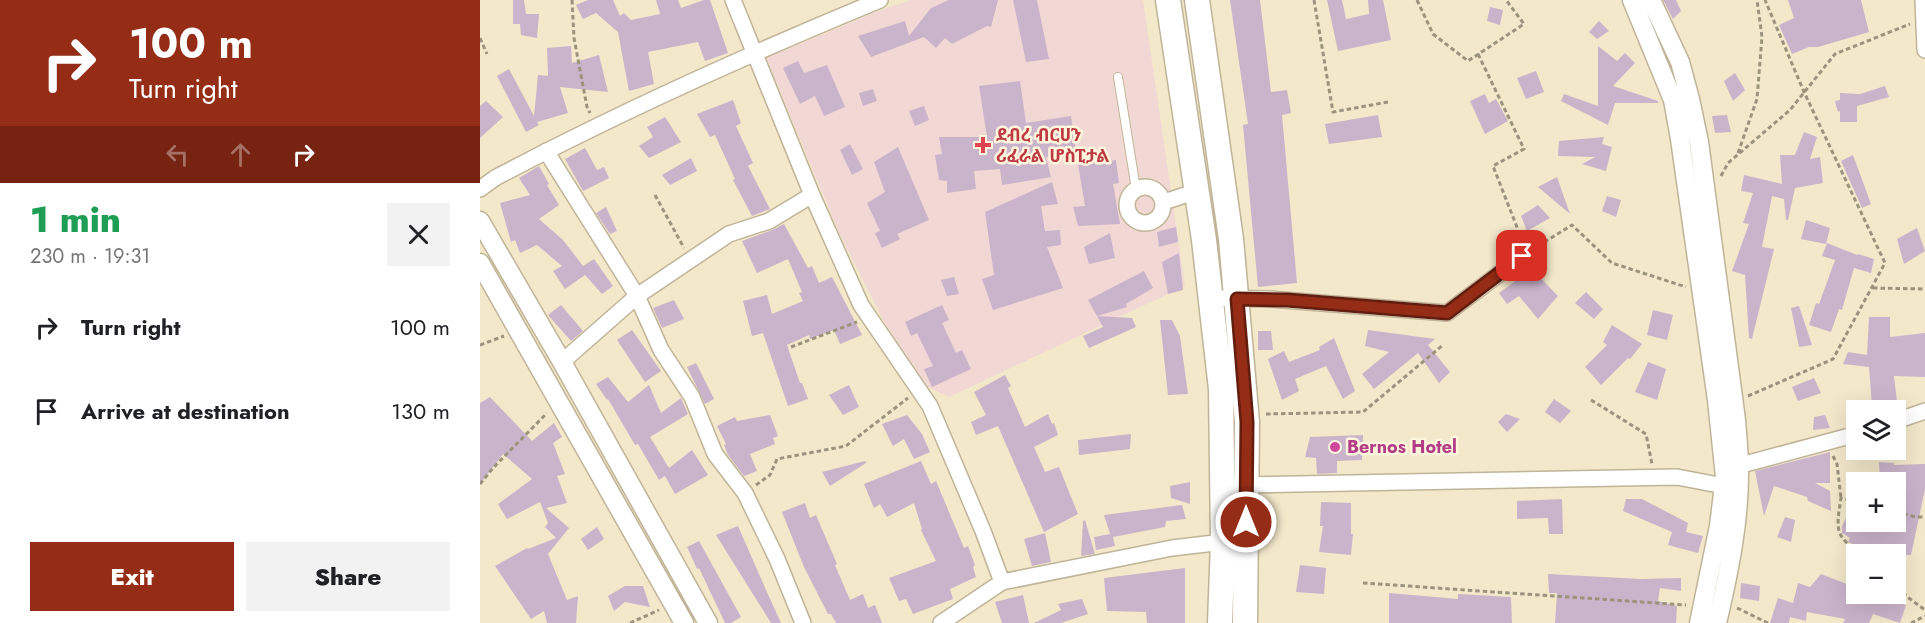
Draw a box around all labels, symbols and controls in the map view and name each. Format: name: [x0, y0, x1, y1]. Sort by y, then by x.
text: 100 m: [129, 13, 253, 74]
icon: right: [30, 24, 108, 102]
text: Turn right: [129, 69, 237, 108]
place label: ደብረ ብርሀን ሪፈራል ሆስፒታል: [996, 122, 1110, 169]
marker: ደብረ ብርሀን ሪፈራል ሆስፒታል: [974, 136, 992, 154]
icon: left: [161, 138, 194, 171]
icon: ahead: [224, 138, 257, 171]
icon: right: [287, 138, 320, 171]
text: 1 min: [30, 193, 121, 245]
button: close: [387, 203, 450, 266]
pin: [1496, 230, 1547, 281]
icon: arrive: [1505, 239, 1538, 272]
text: 230 m · 19:31: [30, 242, 150, 271]
icon: right: [30, 311, 63, 344]
text: Turn right: [81, 311, 181, 343]
text: 100 m: [390, 311, 450, 343]
icon: arrive: [30, 395, 63, 428]
text: Arrive at destination: [81, 395, 290, 427]
text: 130 m: [391, 395, 450, 427]
map controls: [1846, 400, 1906, 604]
button: layers: [1846, 400, 1906, 460]
place label: Bernos Hotel: [1347, 434, 1457, 460]
marker: Bernos Hotel: [1328, 440, 1342, 454]
button: +: [1846, 472, 1906, 532]
position arrow: [1214, 490, 1278, 554]
button: Exit: [30, 542, 234, 611]
button: Share: [246, 542, 450, 611]
button: −: [1846, 544, 1906, 604]

